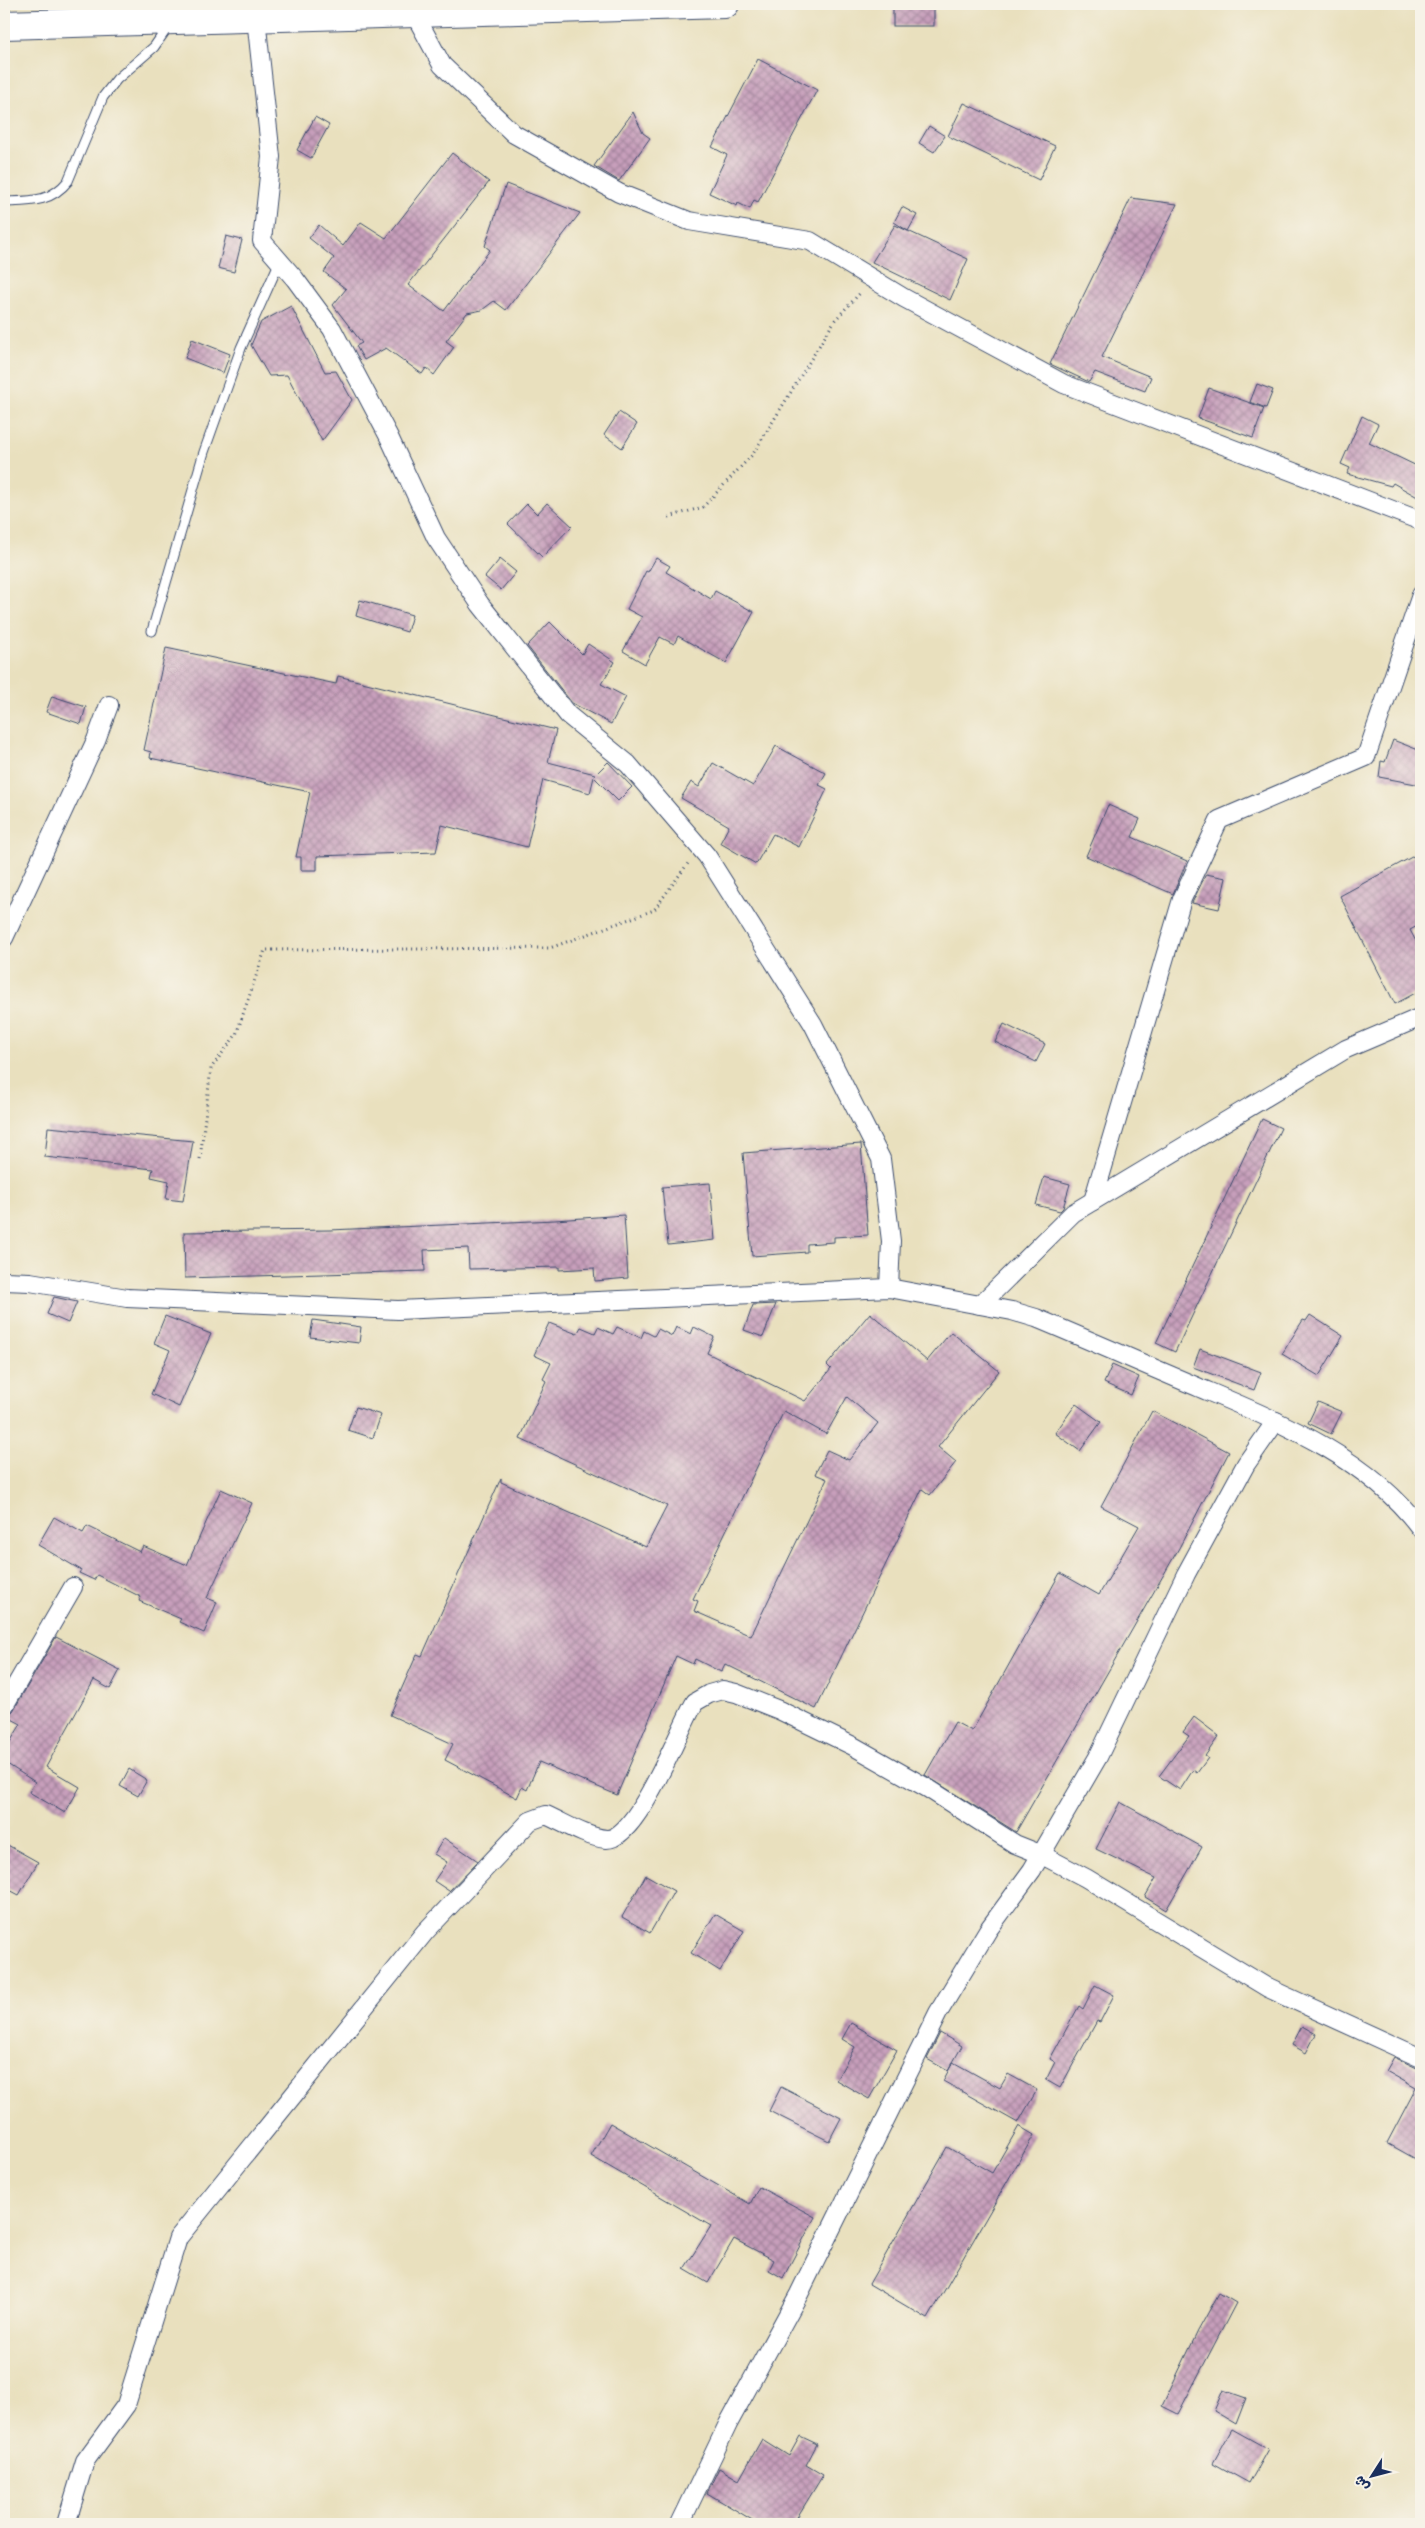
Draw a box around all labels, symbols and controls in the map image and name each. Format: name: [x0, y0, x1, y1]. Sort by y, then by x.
north arrow: [1348, 2450, 1398, 2500]
text: ش: [1347, 2470, 1377, 2497]

